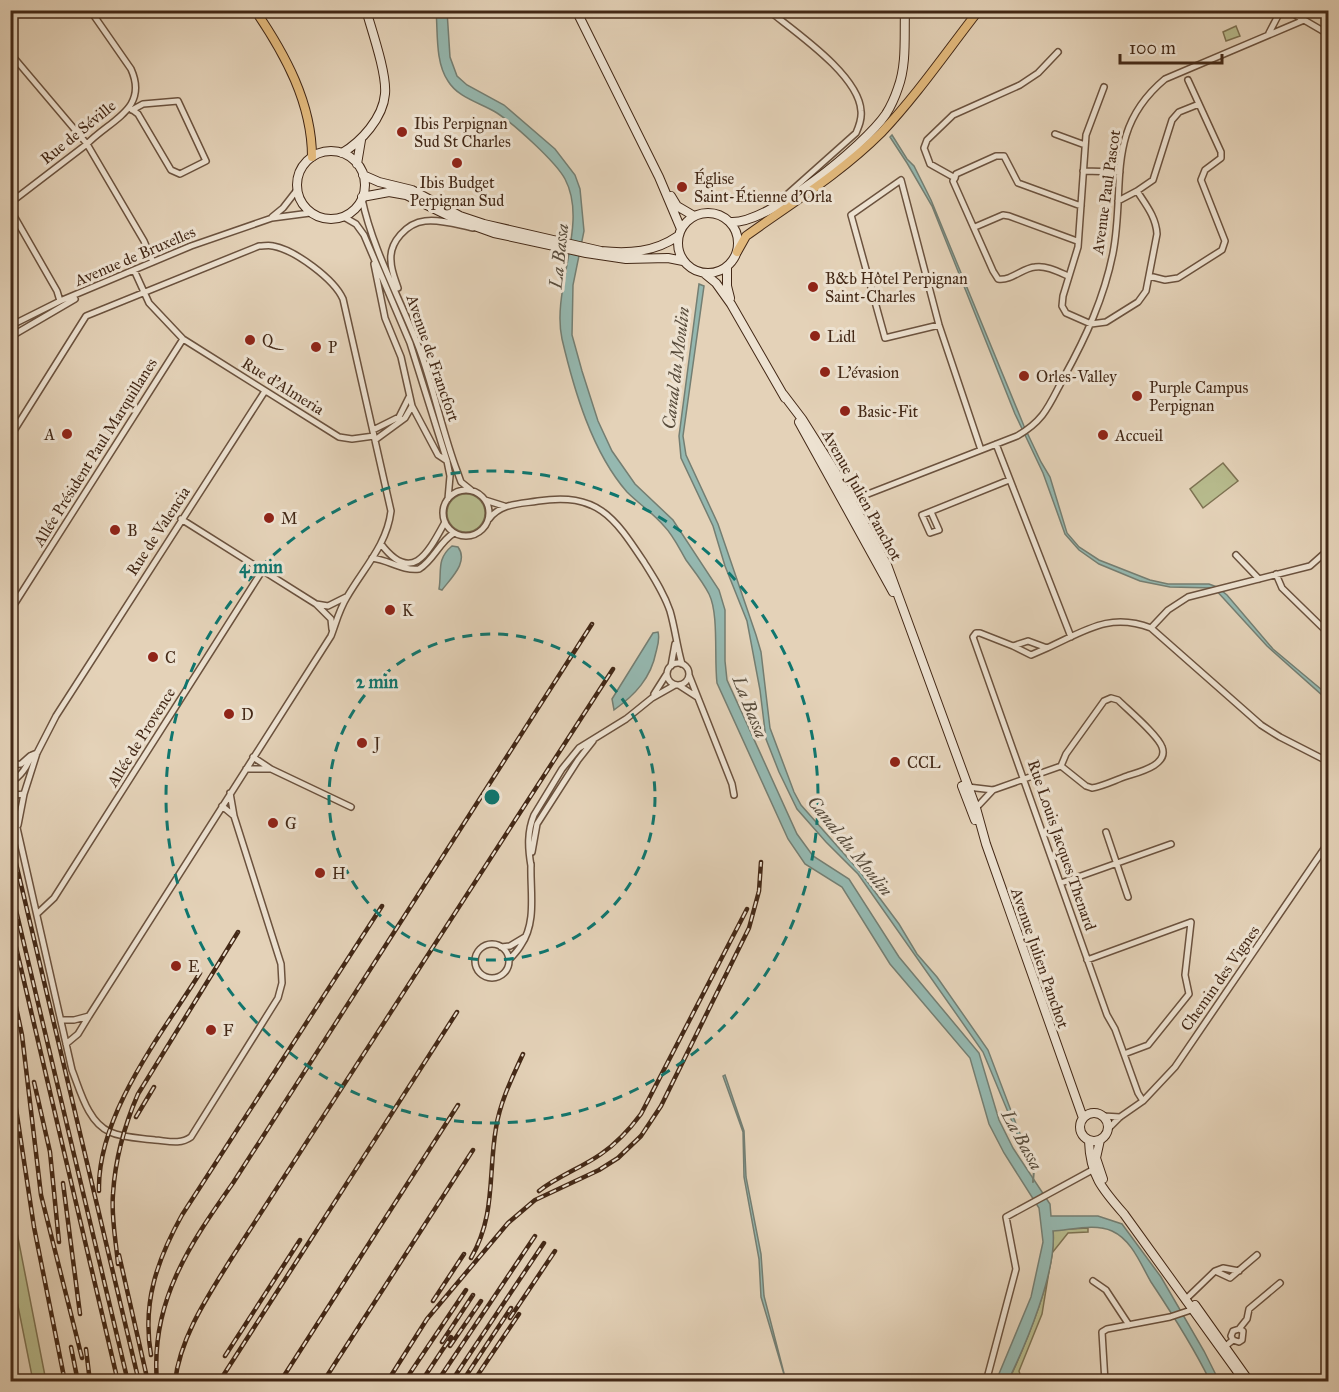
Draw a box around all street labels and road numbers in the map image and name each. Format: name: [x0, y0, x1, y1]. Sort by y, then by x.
street label: Rue de Séville: [37, 96, 120, 168]
street label: Avenue Paul Pascot: [1088, 128, 1124, 256]
street label: Avenue de Bruxelles: [71, 222, 198, 290]
street label: Avenue de Francfort: [402, 291, 464, 424]
street label: Rue d'Almeria: [238, 353, 328, 419]
street label: Allée Président Paul Marquillanes: [28, 354, 162, 551]
street label: Avenue Julien Panchot: [817, 425, 906, 565]
street label: Rue de Valencia: [122, 483, 194, 579]
street label: Allée de Provence: [102, 684, 179, 791]
street label: Rue Louis Jacques Thenard: [1023, 757, 1100, 933]
street label: Avenue Julien Panchot: [1006, 884, 1073, 1031]
street label: Chemin des Vignes: [1177, 921, 1264, 1035]

